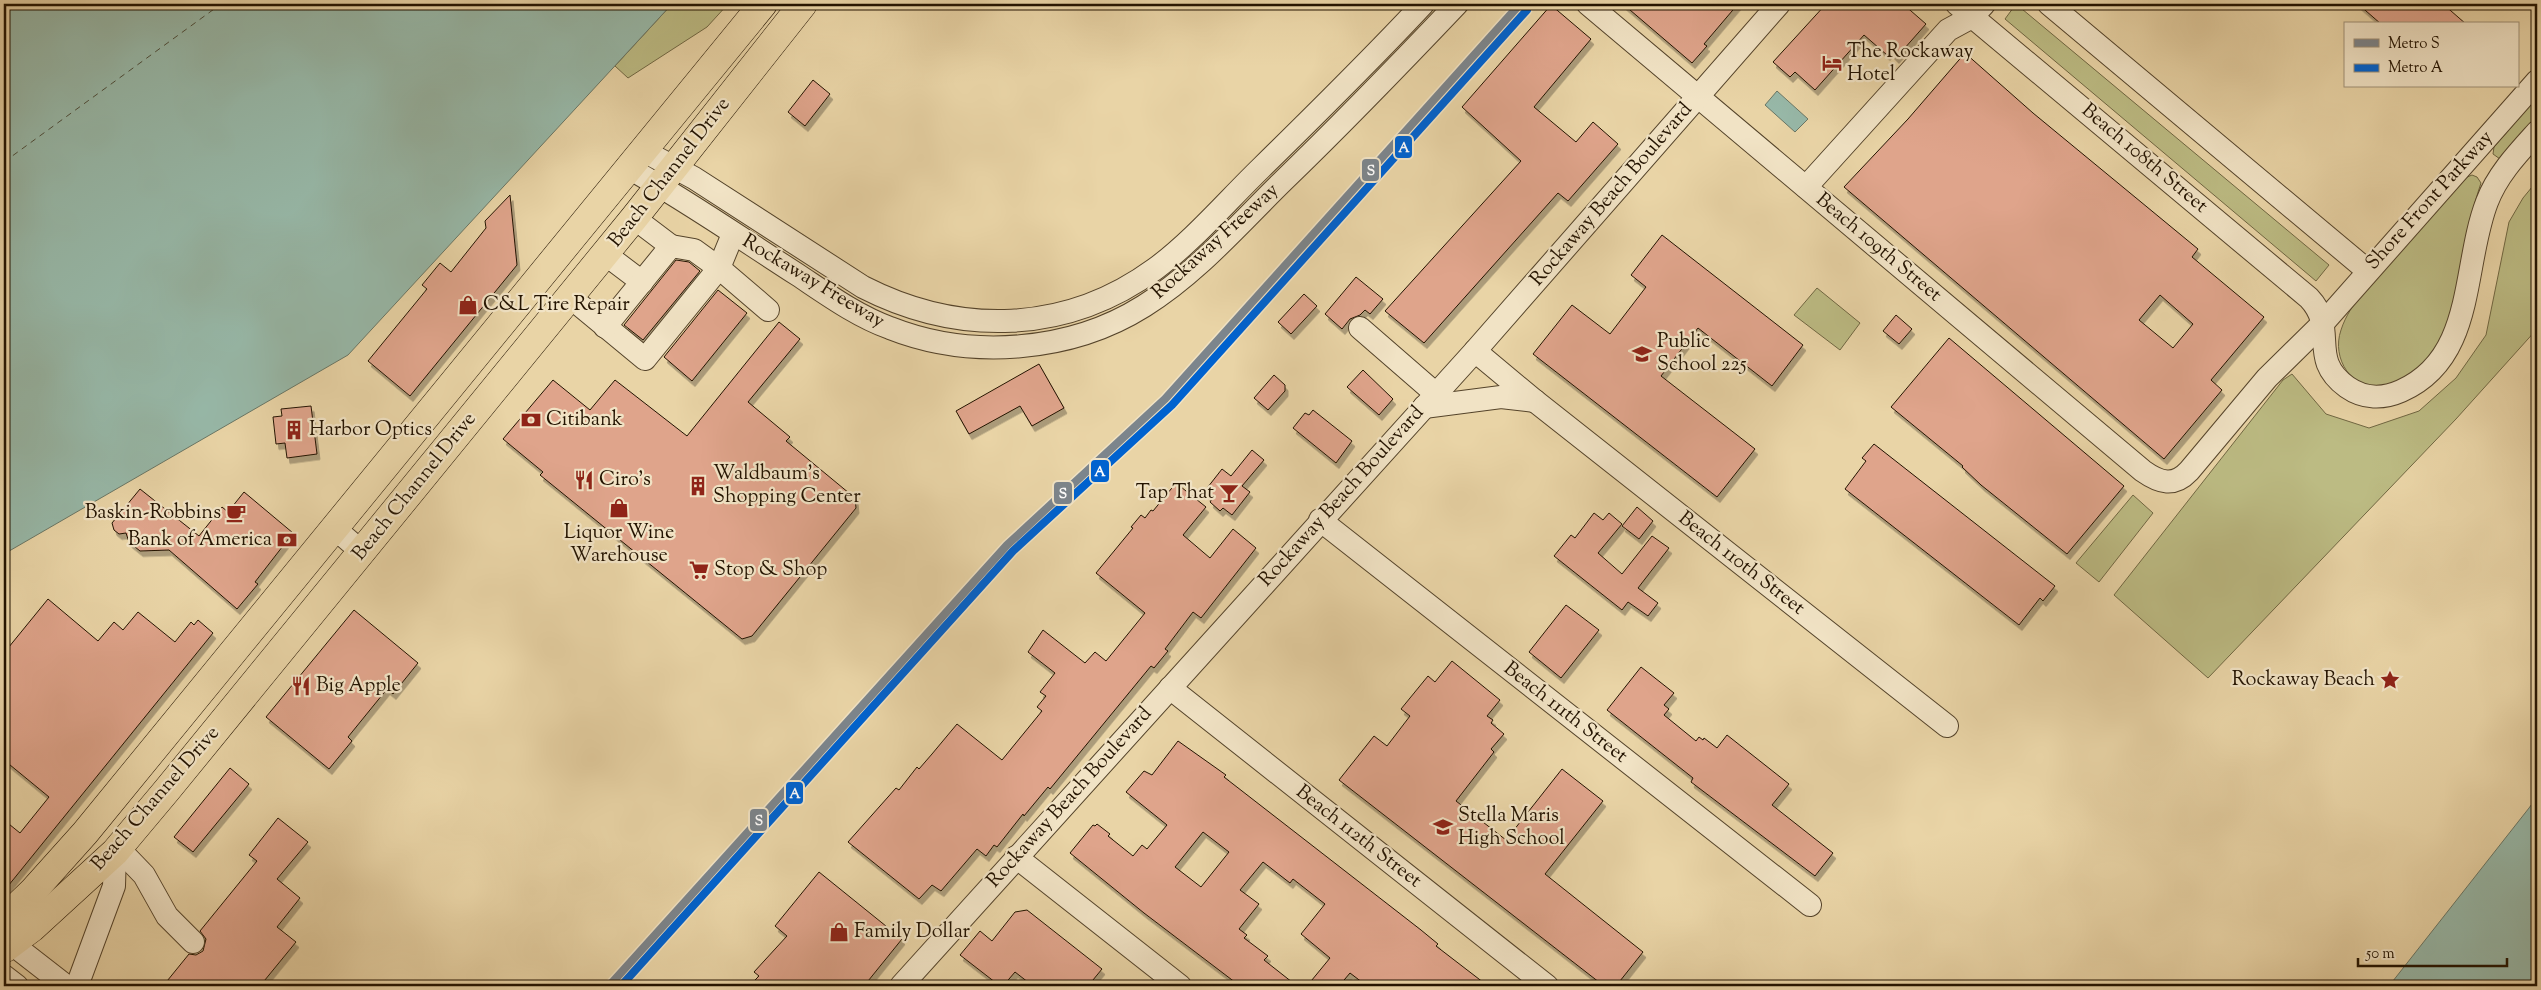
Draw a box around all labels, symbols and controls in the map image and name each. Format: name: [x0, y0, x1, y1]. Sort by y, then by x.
legend: [2344, 22, 2518, 88]
text: Metro S: [2388, 34, 2440, 55]
place label: The Rockaway Hotel: [1847, 38, 1974, 90]
hotel icon: The Rockaway Hotel: [1821, 52, 1843, 74]
text: Metro A: [2388, 58, 2443, 79]
street label: Beach Channel Drive: [602, 92, 738, 254]
street label: Rockaway Beach Boulevard: [1524, 97, 1700, 293]
street label: Beach 108th Street: [2074, 97, 2214, 221]
street label: Shore Front Parkway: [2359, 125, 2501, 277]
line badge: A: [1394, 135, 1413, 159]
text: A: [1398, 139, 1410, 159]
line badge: S: [1361, 158, 1380, 182]
text: S: [1367, 162, 1375, 182]
street label: Rockaway Freeway: [1146, 177, 1286, 307]
street label: Beach 109th Street: [1809, 186, 1948, 310]
street label: Rockaway Freeway: [736, 228, 890, 336]
place label: C&L Tire Repair: [483, 291, 630, 320]
shop icon: C&L Tire Repair: [457, 294, 479, 316]
place label: Public School 225: [1657, 328, 1747, 380]
school or university icon: Public School 225: [1631, 343, 1653, 365]
street label: Rockaway Beach Boulevard: [1253, 400, 1431, 594]
place label: Citibank: [546, 406, 623, 435]
street label: Beach Channel Drive: [346, 407, 484, 567]
bank icon: Citibank: [520, 409, 542, 431]
place label: Harbor Optics: [309, 416, 432, 445]
building icon: Harbor Optics: [283, 419, 305, 441]
line badge: A: [1090, 459, 1110, 483]
place label: Waldbaum's Shopping Center: [713, 460, 861, 512]
text: A: [1094, 463, 1106, 483]
place label: Ciro's: [599, 466, 651, 495]
restaurant icon: Ciro's: [573, 469, 595, 491]
building icon: Waldbaum's Shopping Center: [687, 475, 709, 497]
place label: Tap That: [1136, 479, 1214, 508]
line badge: S: [1053, 481, 1073, 505]
bar icon: Tap That: [1218, 482, 1240, 504]
text: S: [1059, 485, 1067, 505]
shop icon: Liquor Wine Warehouse: [608, 497, 630, 519]
place label: Baskin-Robbins: [85, 499, 221, 528]
cafe icon: Baskin-Robbins: [225, 502, 247, 524]
street label: Beach 110th Street: [1671, 505, 1811, 623]
place label: Liquor Wine Warehouse: [564, 519, 674, 571]
place label: Bank of America: [128, 526, 272, 555]
bank icon: Bank of America: [276, 529, 298, 551]
place label: Stop & Shop: [714, 556, 827, 585]
supermarket icon: Stop & Shop: [688, 559, 710, 581]
street label: Beach 111th Street: [1497, 655, 1633, 771]
place label: Rockaway Beach: [2232, 666, 2375, 695]
place icon: Rockaway Beach: [2379, 669, 2401, 691]
place label: Big Apple: [316, 672, 401, 701]
restaurant icon: Big Apple: [290, 675, 312, 697]
street label: Rockaway Beach Boulevard: [981, 701, 1159, 895]
street label: Beach Channel Drive: [85, 720, 227, 878]
street label: Beach 112th Street: [1289, 778, 1427, 896]
line badge: A: [785, 781, 804, 805]
text: A: [789, 785, 801, 805]
place label: Stella Maris High School: [1458, 802, 1565, 854]
line badge: S: [749, 808, 768, 832]
text: S: [755, 812, 763, 832]
school or university icon: Stella Maris High School: [1432, 816, 1454, 838]
place label: Family Dollar: [854, 918, 971, 947]
shop icon: Family Dollar: [828, 921, 850, 943]
scale bar: [2358, 935, 2507, 967]
text: 50 m: [2365, 944, 2395, 965]

